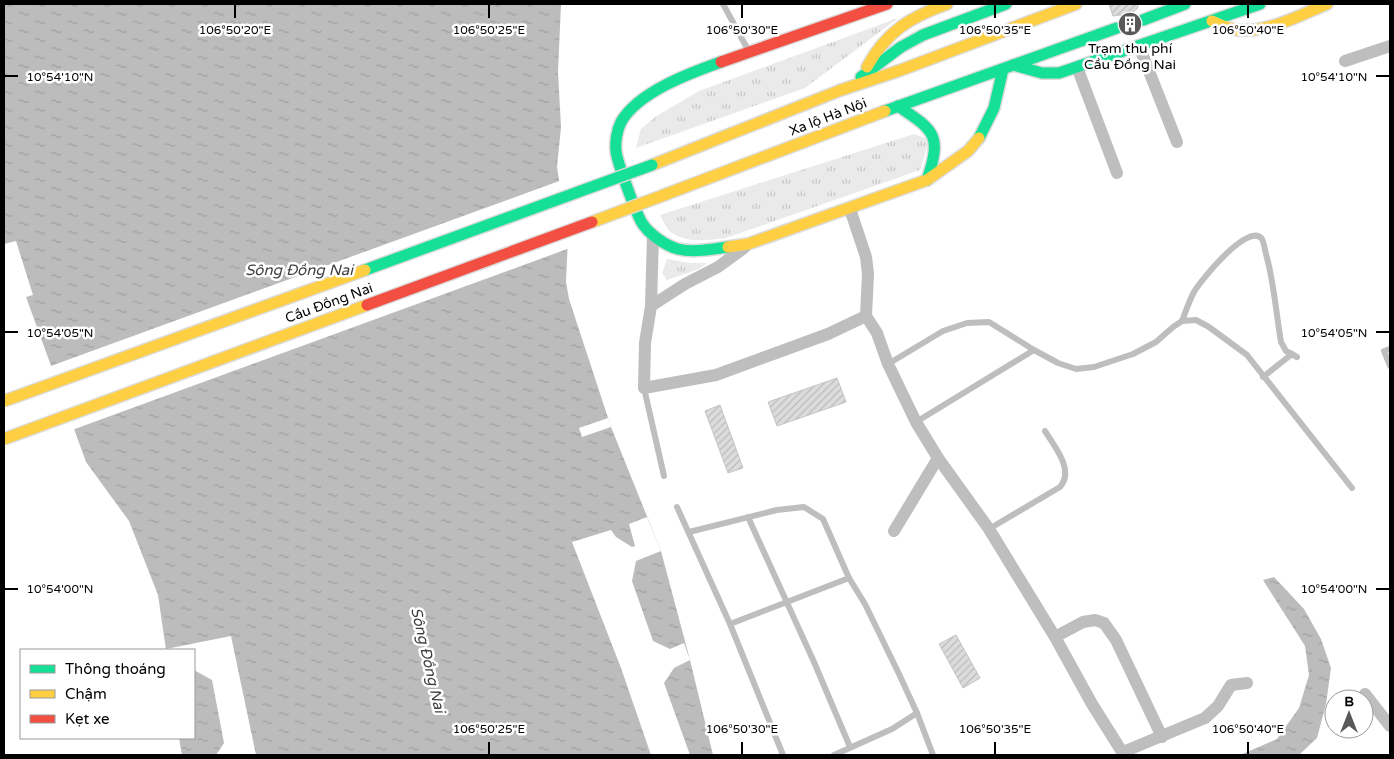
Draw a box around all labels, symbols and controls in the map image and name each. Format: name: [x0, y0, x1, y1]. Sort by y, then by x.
building icon: Trạm thu phí Cầu Đồng Nai: [1117, 11, 1143, 37]
text: 106°50'20"E: [199, 23, 272, 37]
text: 106°50'25"E: [453, 23, 526, 37]
text: 106°50'30"E: [706, 23, 779, 37]
text: 106°50'35"E: [959, 23, 1032, 37]
text: 106°50'40"E: [1212, 23, 1285, 37]
place label: Trạm thu phí Cầu Đồng Nai: [1084, 40, 1176, 73]
text: 10°54'10"N: [27, 70, 94, 84]
text: 10°54'10"N: [1301, 70, 1368, 84]
street label: Xa lộ Hà Nội: [787, 94, 869, 140]
water label: Sông Đồng Nai: [245, 261, 355, 279]
street label: Cầu Đồng Nai: [283, 279, 375, 327]
text: 10°54'05"N: [27, 326, 94, 340]
text: 10°54'05"N: [1301, 326, 1368, 340]
text: 10°54'00"N: [27, 582, 94, 596]
text: 10°54'00"N: [1301, 582, 1368, 596]
water label: Sông Đồng Nai: [407, 605, 449, 717]
legend: [20, 649, 195, 739]
text: Thông thoáng: [65, 660, 166, 678]
text: Chậm: [65, 685, 107, 703]
north arrow: [1324, 689, 1374, 739]
text: B: [1344, 693, 1354, 710]
text: Kẹt xe: [65, 710, 110, 728]
text: 106°50'25"E: [453, 722, 526, 736]
text: 106°50'30"E: [706, 722, 779, 736]
text: 106°50'35"E: [959, 722, 1032, 736]
text: 106°50'40"E: [1212, 722, 1285, 736]

